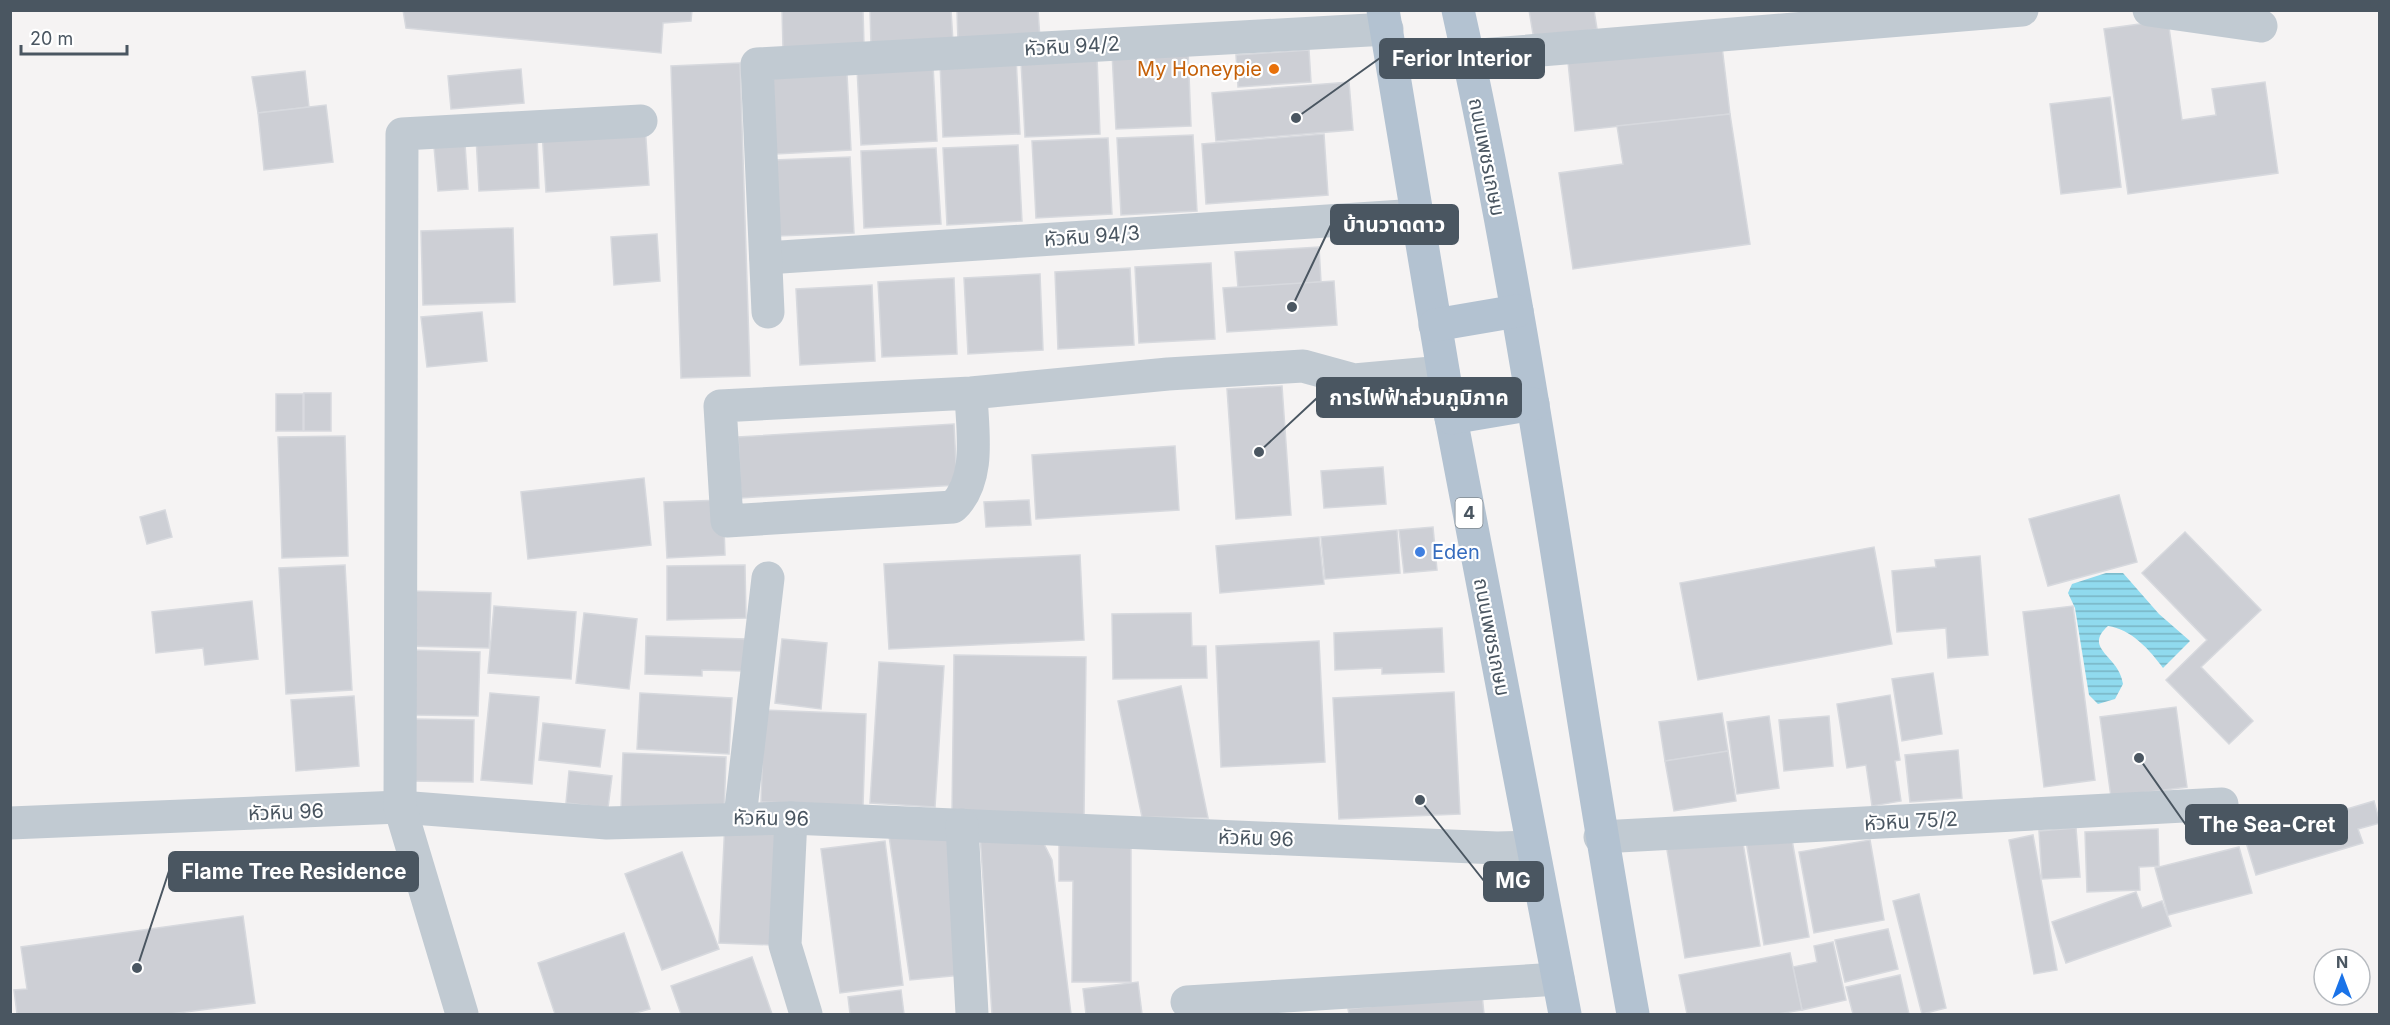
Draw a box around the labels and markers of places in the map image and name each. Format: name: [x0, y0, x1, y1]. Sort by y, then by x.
callout: Ferior Interior: [1380, 39, 1544, 78]
place label: My Honeypie: [1137, 57, 1262, 81]
marker: My Honeypie: [1267, 62, 1281, 76]
callout: บ้านวาดดาว: [1331, 205, 1458, 244]
callout: การไฟฟ้าส่วนภูมิภาค: [1317, 378, 1521, 417]
place label: Eden: [1432, 540, 1480, 564]
marker: Eden: [1413, 545, 1427, 559]
callout: The Sea-Cret: [2186, 805, 2347, 844]
callout: Flame Tree Residence: [169, 852, 418, 891]
callout: MG: [1484, 862, 1543, 901]

